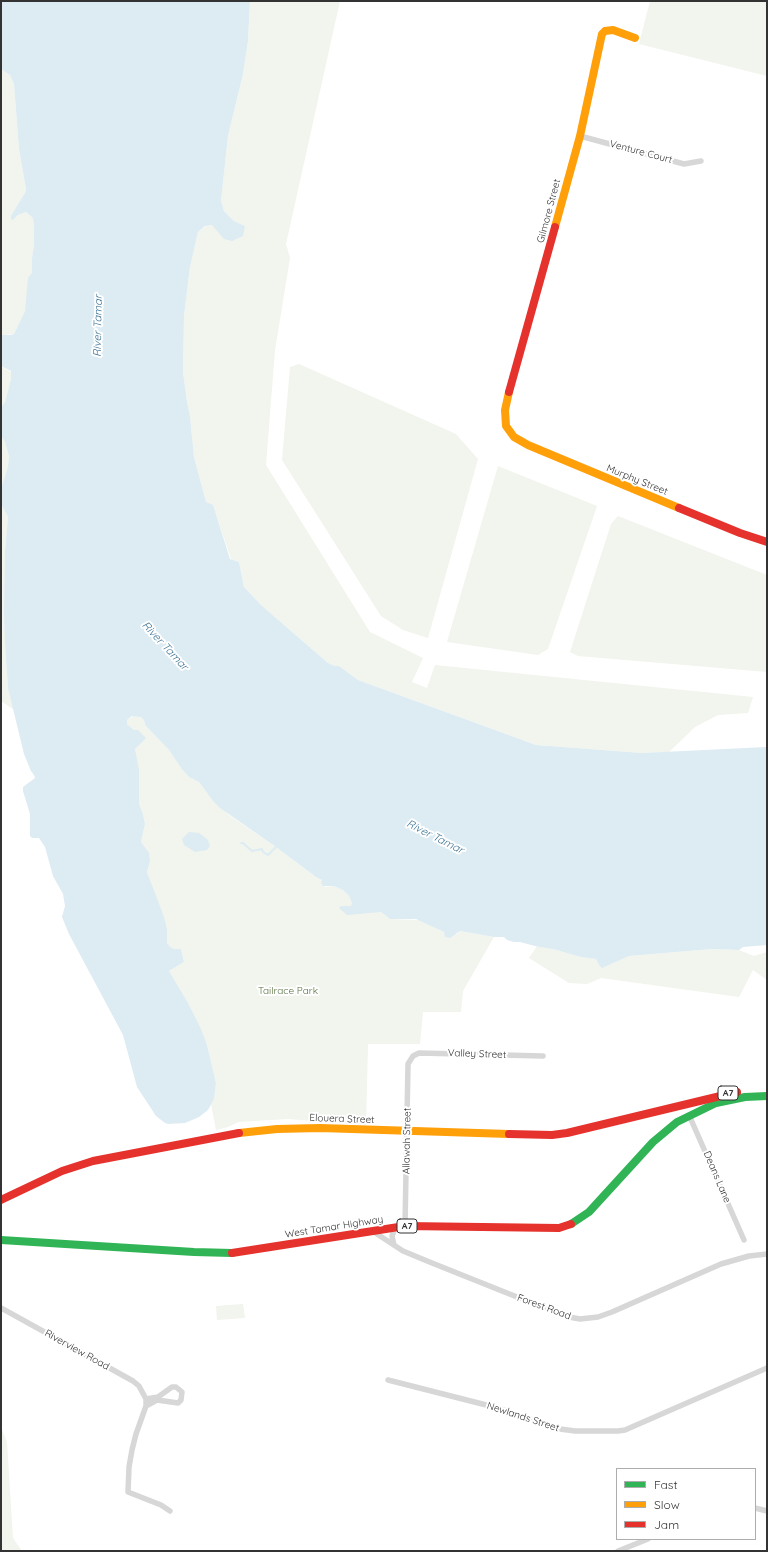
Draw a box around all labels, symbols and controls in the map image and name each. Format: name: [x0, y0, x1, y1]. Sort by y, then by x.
street label: Venture Court: [608, 138, 674, 166]
street label: Gilmore Street: [535, 178, 563, 244]
water label: River Tamar: [91, 295, 105, 357]
street label: Murphy Street: [605, 462, 669, 498]
water label: River Tamar: [139, 619, 191, 673]
water label: River Tamar: [404, 817, 466, 857]
park label: Tailrace Park: [258, 985, 318, 997]
street label: Valley Street: [448, 1047, 506, 1061]
road number: A7: [718, 1086, 738, 1100]
street label: Allawah Street: [400, 1108, 414, 1174]
street label: Elouera Street: [309, 1112, 375, 1126]
street label: Deans Lane: [701, 1149, 733, 1205]
street label: West Tamar Highway: [284, 1213, 384, 1241]
road number: A7: [397, 1219, 417, 1233]
street label: Forest Road: [515, 1292, 573, 1322]
street label: Riverview Road: [43, 1327, 111, 1373]
street label: Newlands Street: [485, 1400, 561, 1434]
legend: [616, 1468, 756, 1540]
text: Fast: [654, 1477, 678, 1492]
text: Slow: [654, 1497, 680, 1512]
text: Jam: [654, 1517, 679, 1532]

